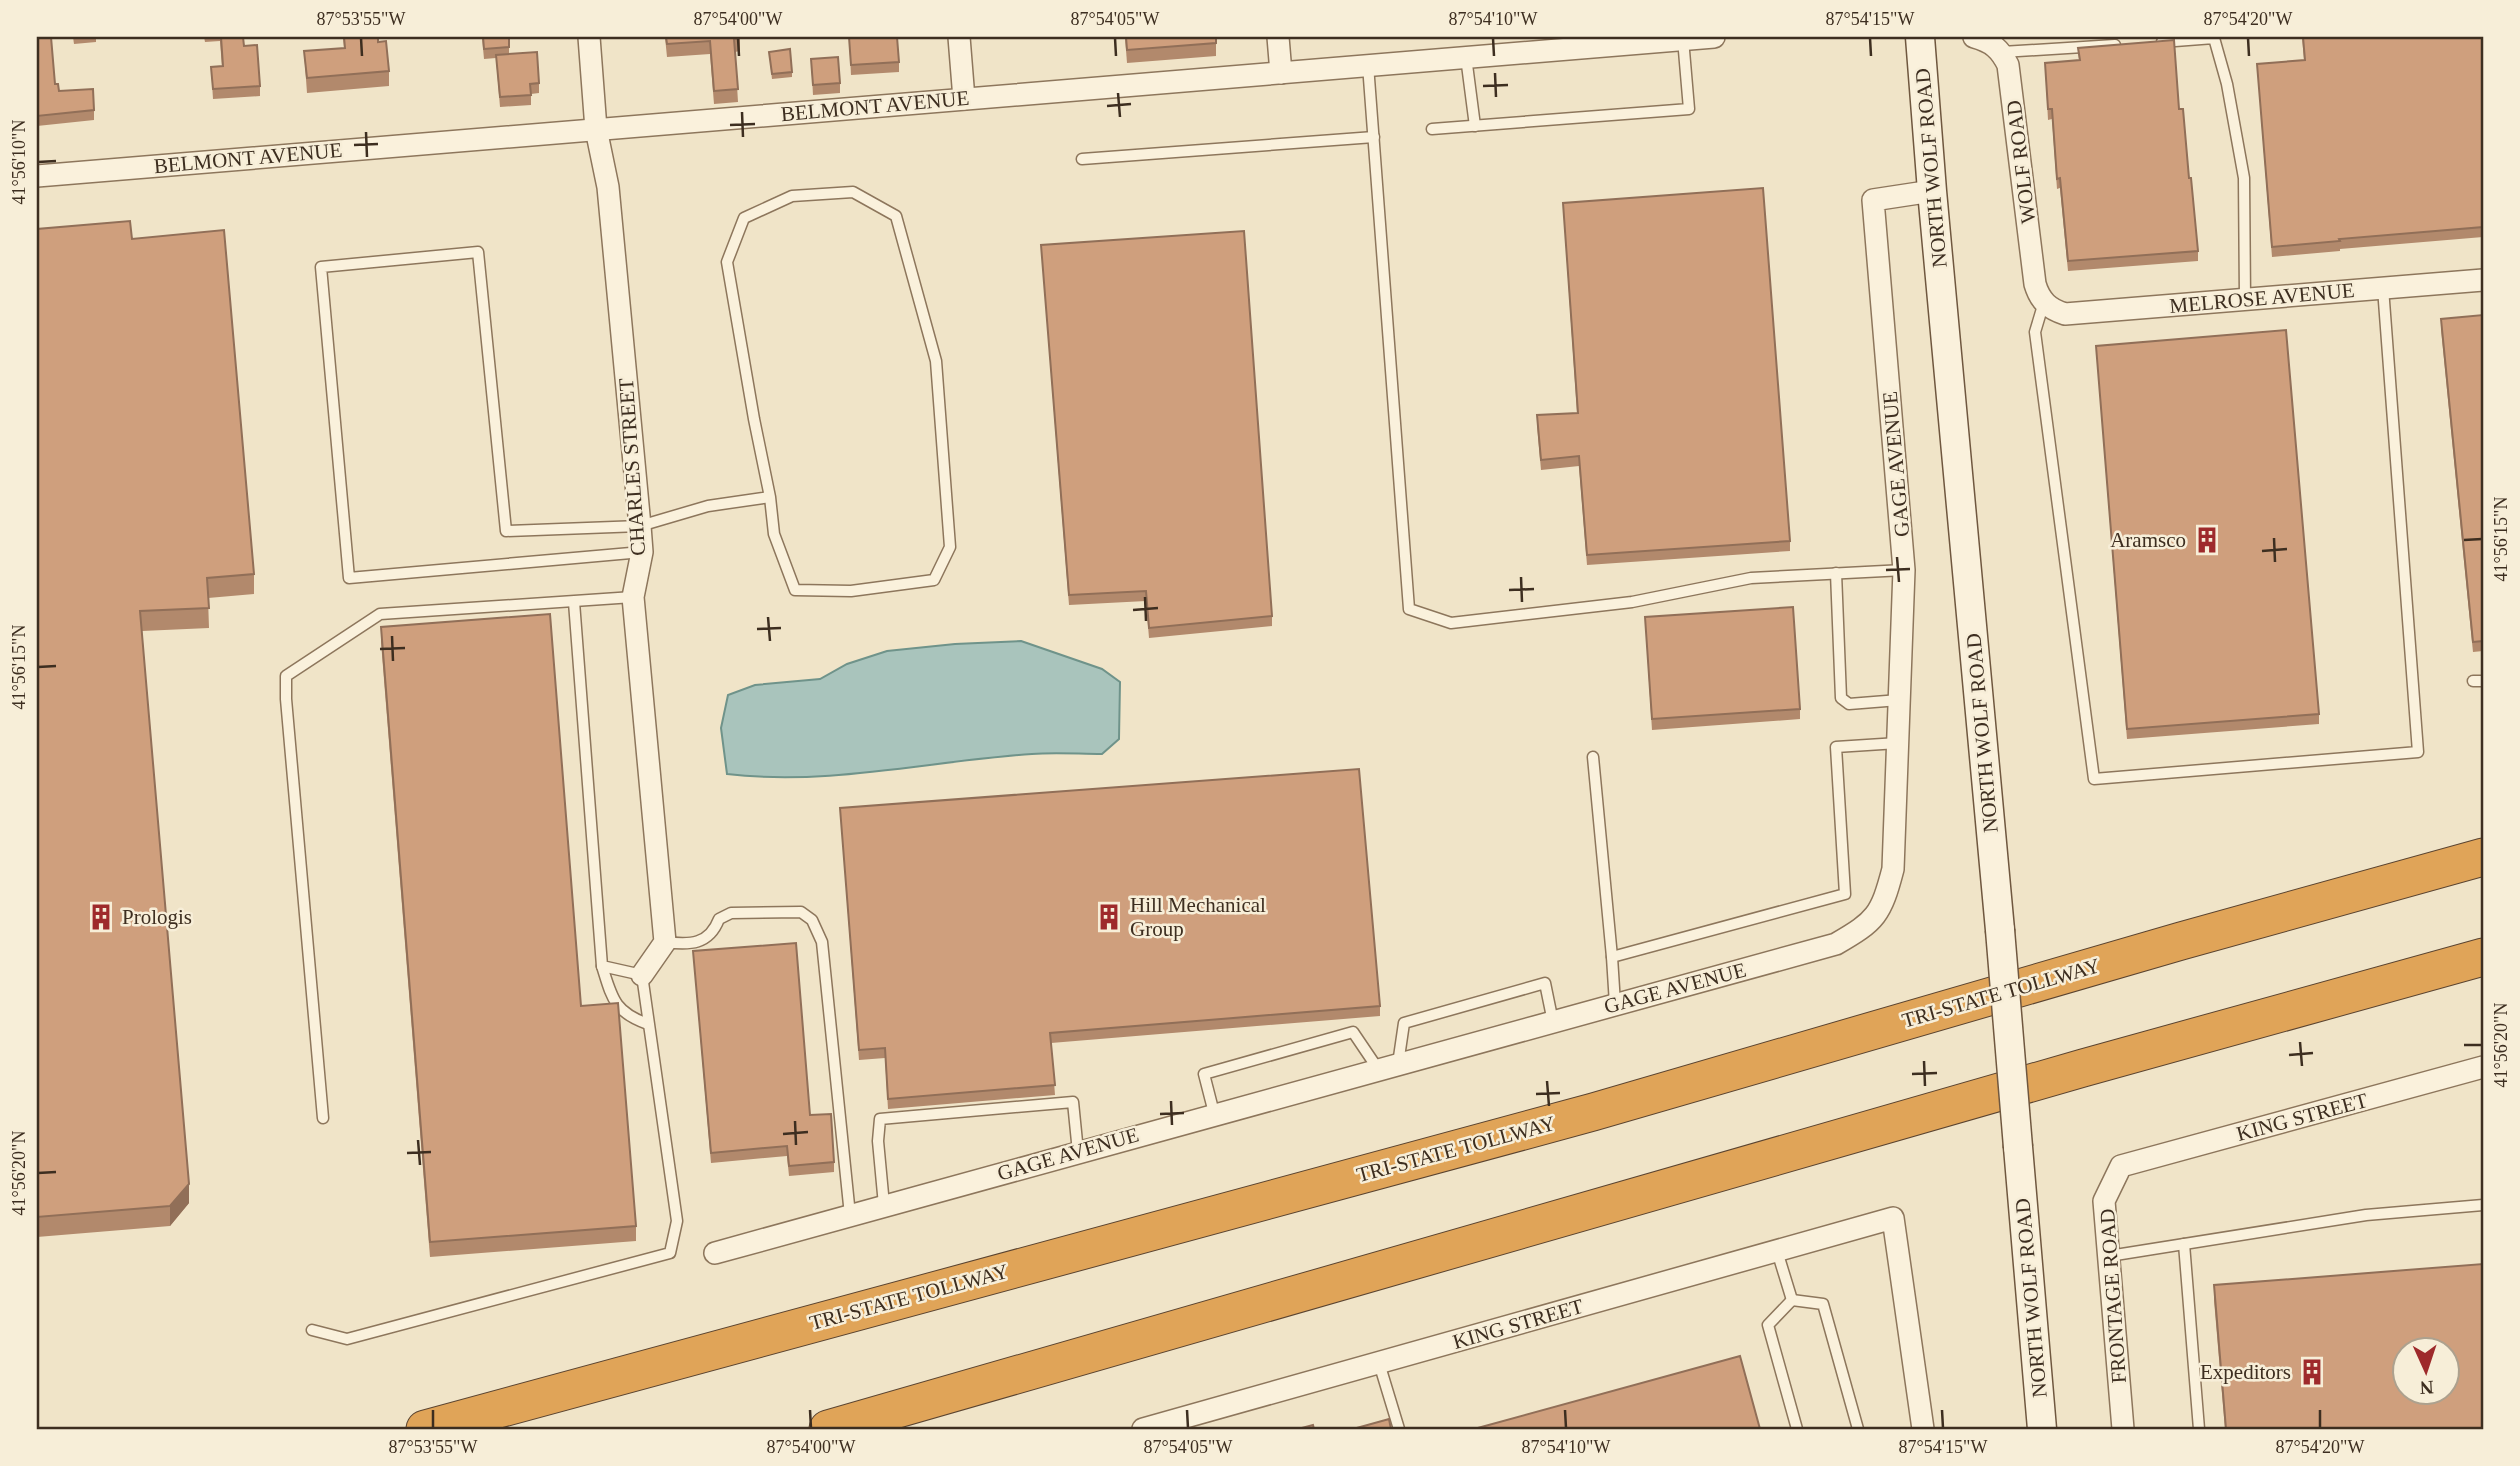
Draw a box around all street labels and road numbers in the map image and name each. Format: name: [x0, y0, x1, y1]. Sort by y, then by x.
street label: NORTH WOLF ROAD: [1910, 67, 1952, 269]
street label: BELMONT AVENUE: [780, 86, 970, 126]
street label: WOLF ROAD: [2002, 99, 2040, 225]
street label: BELMONT AVENUE: [153, 138, 343, 178]
street label: MELROSE AVENUE: [2168, 278, 2356, 318]
street label: CHARLES STREET: [614, 377, 650, 557]
street label: GAGE AVENUE: [1878, 390, 1914, 538]
street label: NORTH WOLF ROAD: [1961, 632, 2003, 834]
street label: TRI-STATE TOLLWAY: [1899, 953, 2103, 1033]
street label: GAGE AVENUE: [1601, 958, 1749, 1018]
street label: KING STREET: [2234, 1088, 2370, 1146]
street label: TRI-STATE TOLLWAY: [1354, 1111, 1558, 1187]
street label: GAGE AVENUE: [995, 1122, 1141, 1186]
street label: NORTH WOLF ROAD: [2010, 1197, 2052, 1399]
street label: FRONTAGE ROAD: [2095, 1208, 2131, 1384]
street label: TRI-STATE TOLLWAY: [807, 1259, 1011, 1335]
street label: KING STREET: [1450, 1294, 1586, 1354]

